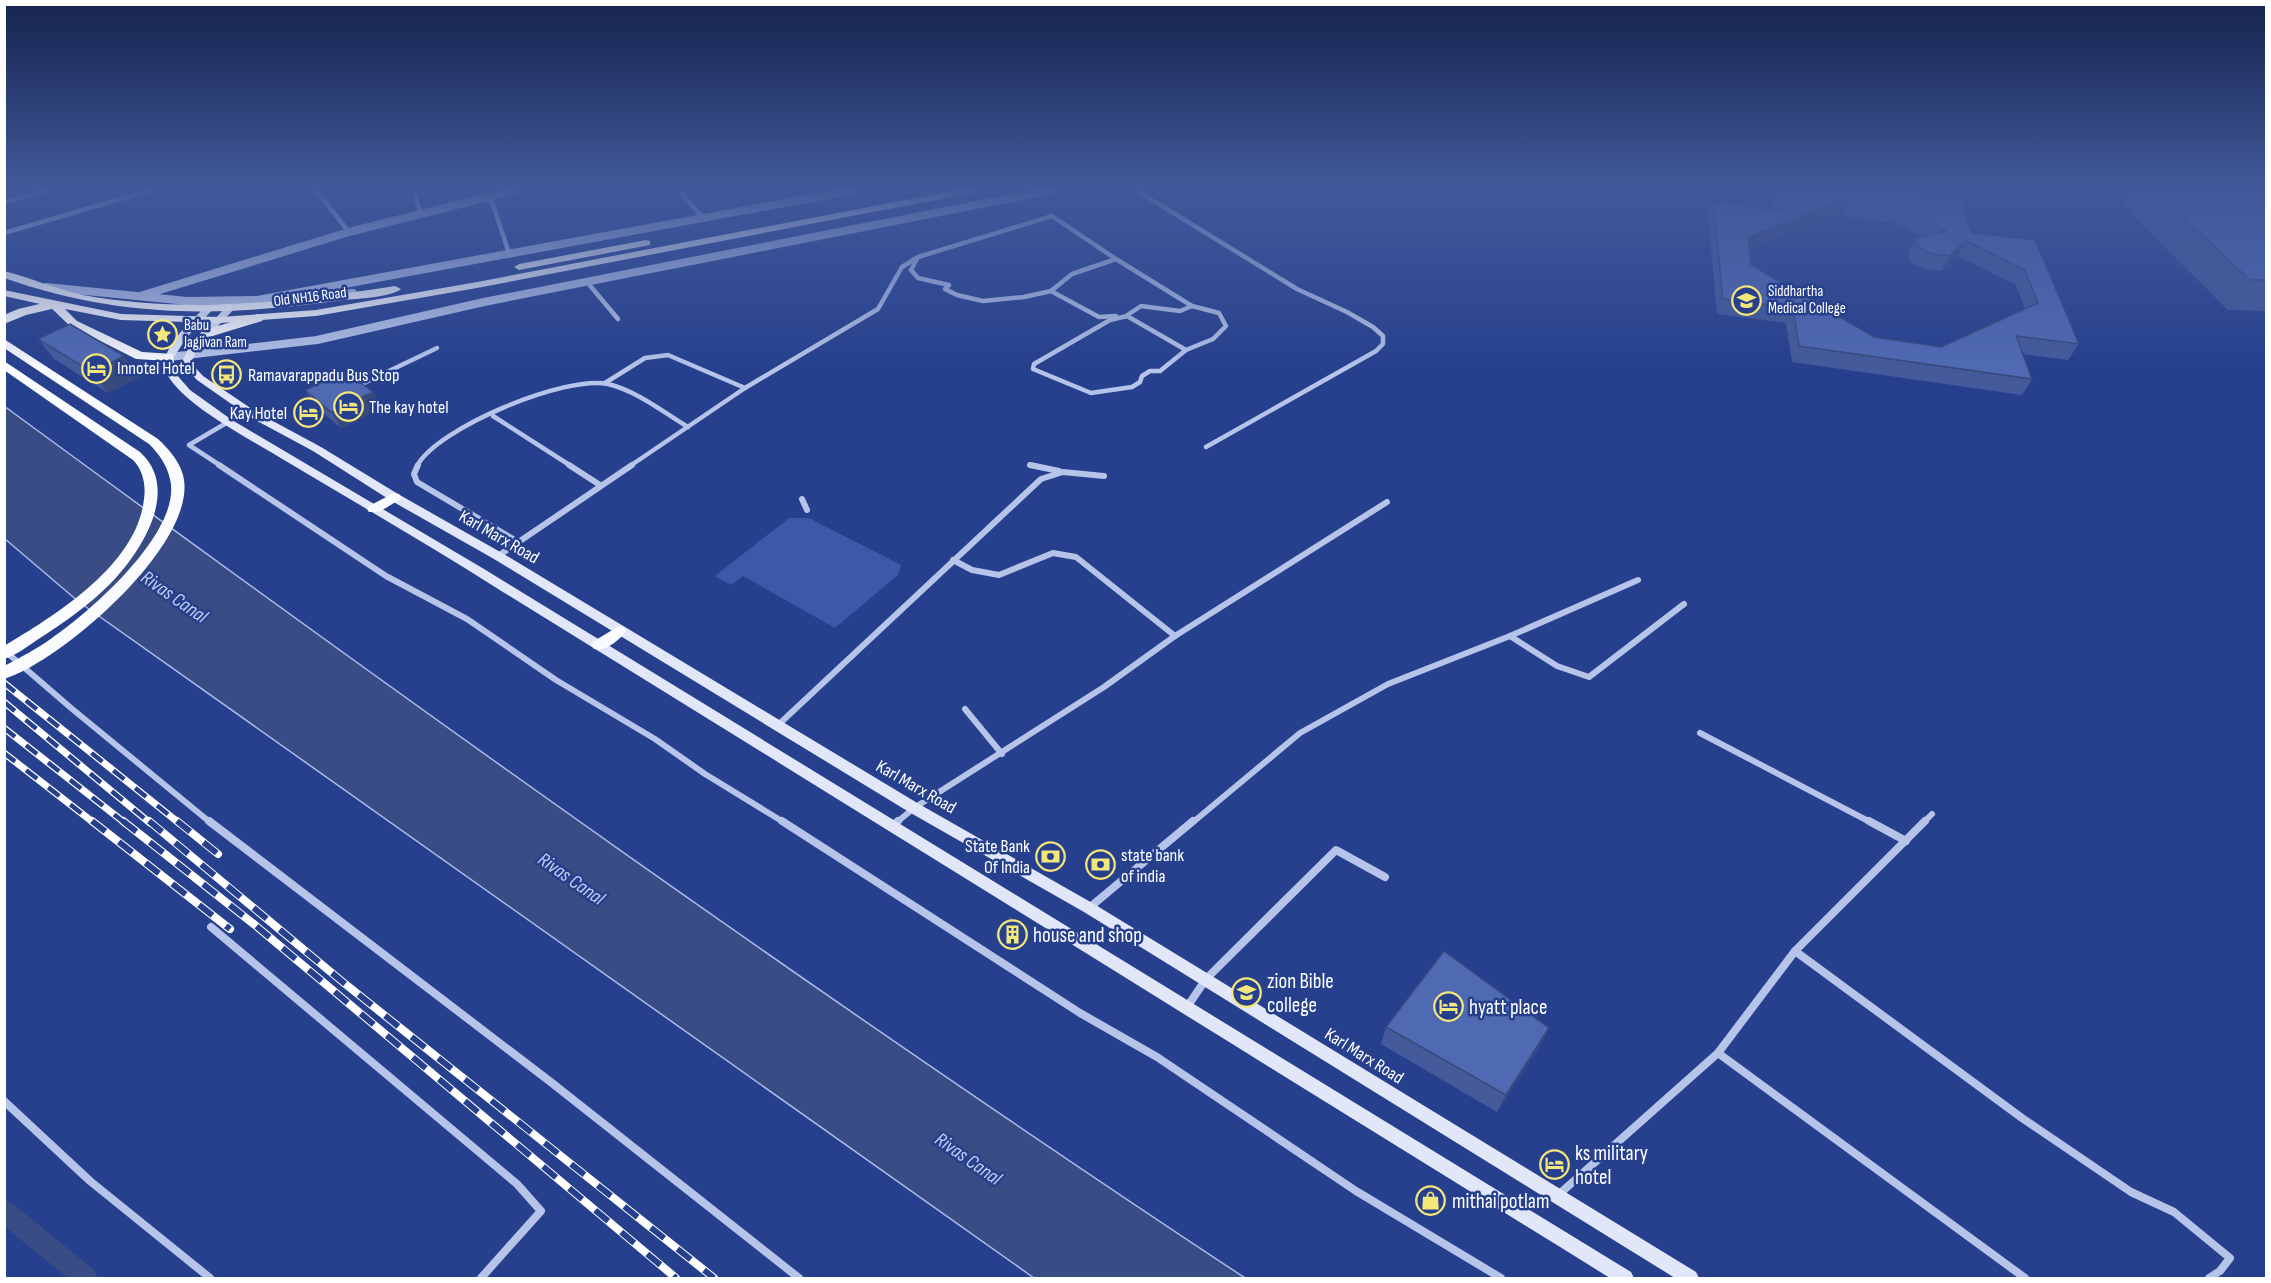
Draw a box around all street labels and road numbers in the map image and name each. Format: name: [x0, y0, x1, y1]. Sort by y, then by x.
street label: Old NH16 Road: [272, 283, 348, 311]
street label: Karl Marx Road: [455, 506, 543, 568]
street label: Karl Marx Road: [872, 756, 960, 818]
street label: Karl Marx Road: [1321, 1024, 1407, 1088]

